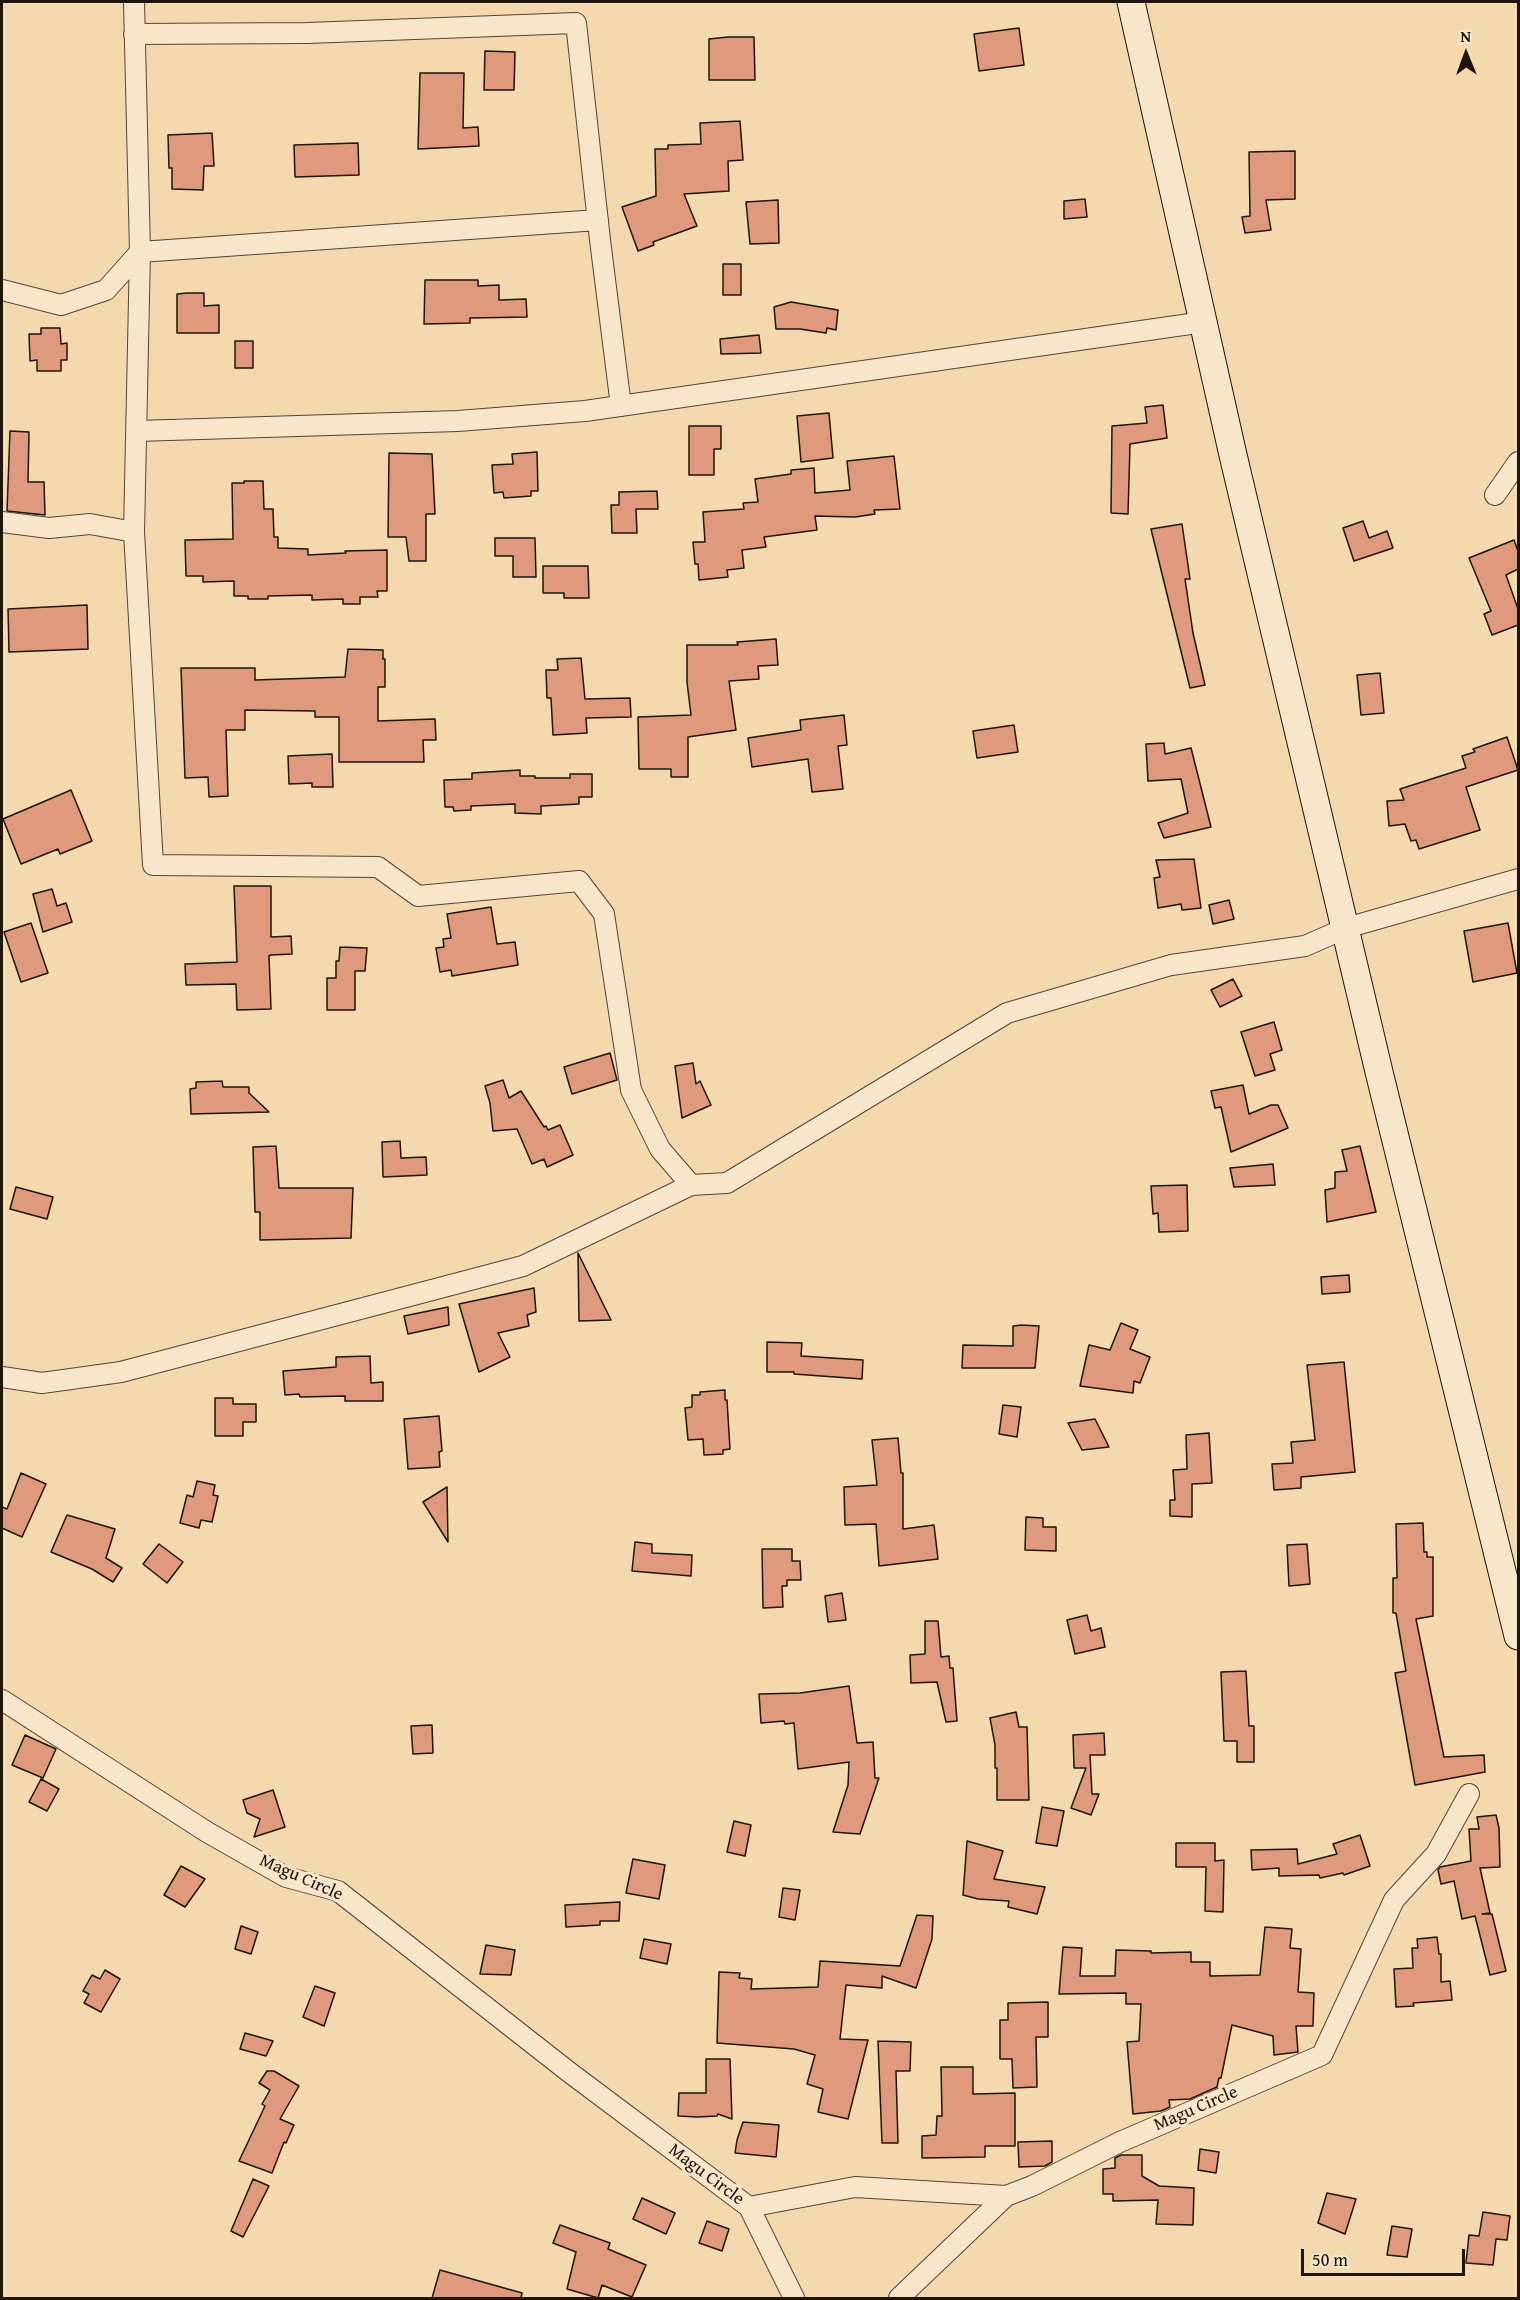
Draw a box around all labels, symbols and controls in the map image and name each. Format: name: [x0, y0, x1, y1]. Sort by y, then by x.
north arrow: [1436, 24, 1496, 84]
text: N: [1460, 24, 1471, 48]
street label: Magu Circle: [256, 1850, 346, 1906]
street label: Magu Circle: [1151, 2082, 1241, 2136]
street label: Magu Circle: [664, 2140, 748, 2210]
scale bar: [1304, 2237, 1468, 2275]
text: 50 m: [1312, 2246, 1348, 2273]

